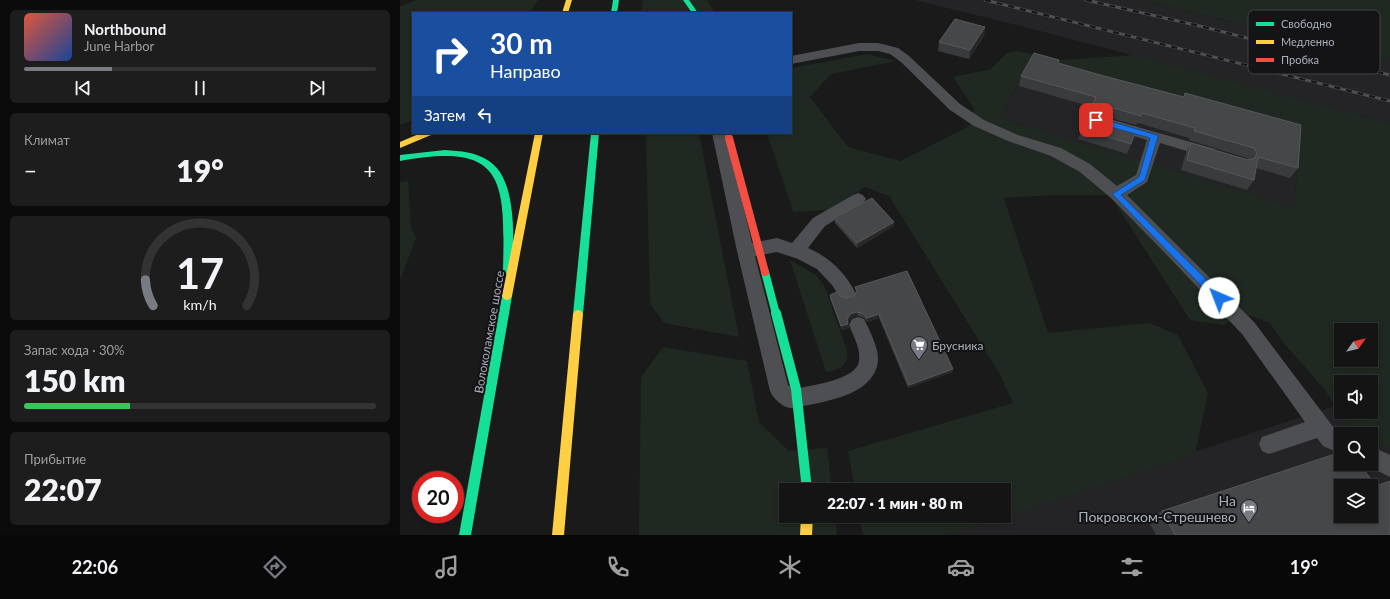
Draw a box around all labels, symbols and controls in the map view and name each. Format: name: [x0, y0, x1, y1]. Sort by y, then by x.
legend: [1248, 10, 1380, 74]
text: Свободно: [1281, 17, 1332, 30]
text: Northbound: [84, 20, 166, 38]
text: 30 m: [490, 26, 553, 60]
icon: right: [424, 28, 476, 80]
text: Медленно: [1281, 35, 1334, 48]
text: June Harbor: [84, 38, 154, 54]
text: Пробка: [1281, 53, 1319, 66]
text: Направо: [490, 60, 561, 82]
icon: previous: [72, 77, 94, 99]
icon: pause: [189, 77, 211, 99]
icon: next: [306, 77, 328, 99]
pin: [1079, 103, 1113, 137]
icon: left: [474, 104, 496, 126]
text: Затем: [424, 106, 466, 124]
icon: arrive: [1085, 109, 1107, 131]
text: Климат: [24, 132, 70, 148]
text: 19°: [176, 152, 224, 188]
text: −: [24, 157, 37, 184]
text: +: [363, 157, 376, 184]
text: 17: [176, 247, 224, 297]
street label: Волоколамское шоссе: [471, 269, 507, 395]
position arrow: [1198, 277, 1240, 319]
text: km/h: [183, 295, 217, 312]
north arrow: [1334, 323, 1378, 367]
map controls: [1334, 323, 1378, 523]
supermarket icon: Брусника: [909, 335, 929, 360]
place label: Брусника: [932, 338, 984, 353]
text: Запас хода · 30%: [24, 342, 125, 358]
text: 150 km: [24, 362, 125, 398]
button: sound: [1334, 375, 1378, 419]
button: search: [1334, 427, 1378, 471]
text: Прибытие: [24, 451, 86, 467]
text: 22:07: [24, 471, 102, 507]
speed limit sign: 20: [412, 471, 464, 523]
button: layers: [1334, 479, 1378, 523]
place label: На Покровском-Стрешнево: [1078, 492, 1236, 525]
text: 22:07 · 1 мин · 80 m: [827, 494, 963, 512]
hotel icon: На Покровском-Стрешнево: [1239, 498, 1259, 523]
icon: directions: [261, 553, 289, 581]
icon: music: [433, 553, 461, 581]
icon: phone: [604, 553, 632, 581]
icon: climate: [776, 553, 804, 581]
icon: car: [947, 553, 975, 581]
icon: filters: [1118, 553, 1146, 581]
text: 22:06: [72, 556, 118, 578]
text: 19°: [1290, 556, 1318, 578]

